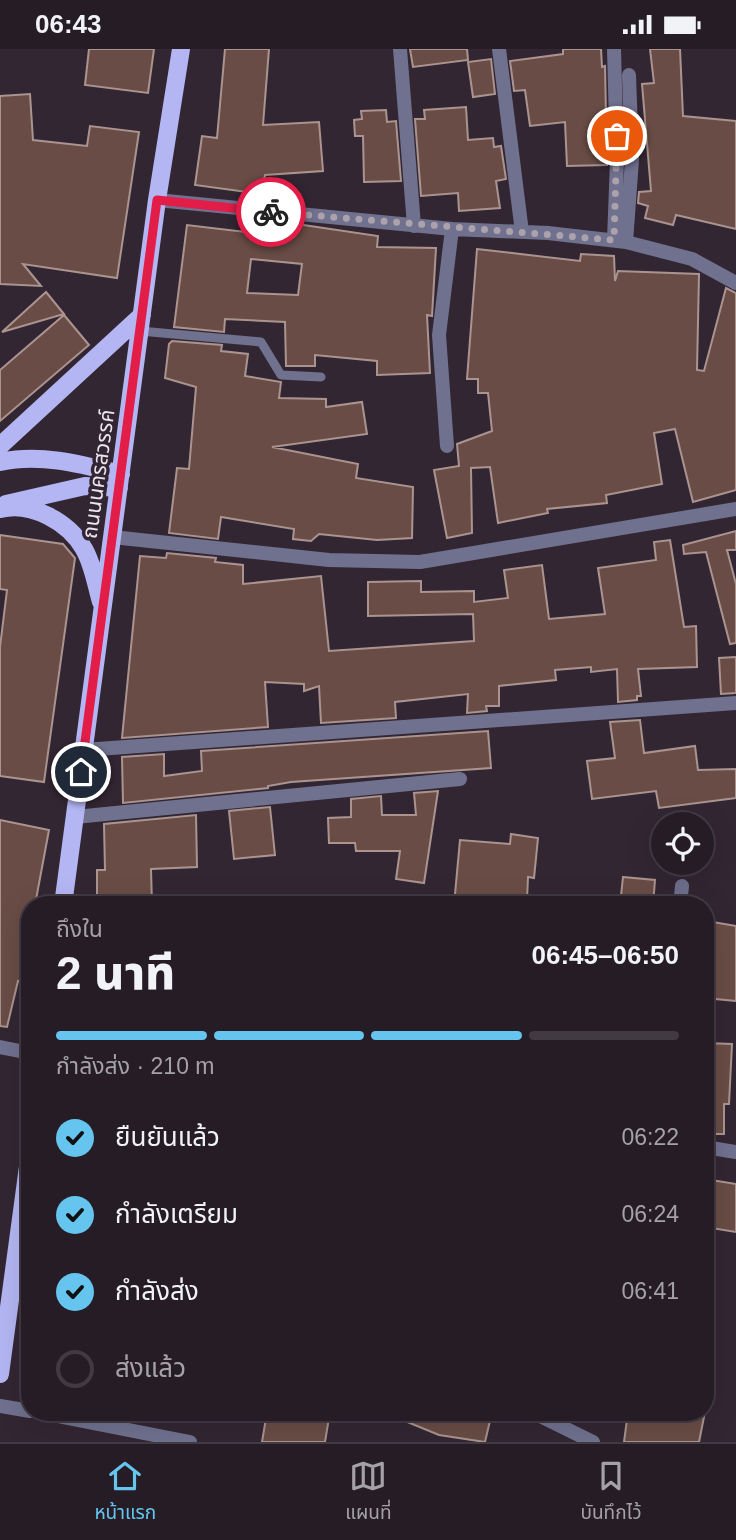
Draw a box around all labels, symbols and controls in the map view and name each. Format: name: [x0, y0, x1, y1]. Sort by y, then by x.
text: 06:43: [35, 9, 102, 39]
pin: [587, 106, 647, 166]
icon: bag: [598, 117, 636, 155]
courier: [236, 177, 306, 247]
icon: bike: [252, 193, 290, 231]
street label: ถนนนครสวรรค์: [78, 408, 118, 540]
pin: [51, 742, 111, 802]
icon: home: [62, 753, 100, 791]
map controls: [651, 812, 714, 875]
button: locate: [651, 812, 714, 875]
text: ถึงใน: [56, 916, 103, 942]
text: 06:45–06:50: [532, 940, 679, 970]
text: 2 นาที: [56, 947, 175, 999]
text: กำลังส่ง · 210 m: [56, 1053, 215, 1079]
icon: check: [56, 1119, 94, 1157]
text: ยืนยันแล้ว: [115, 1122, 220, 1152]
text: 06:22: [621, 1124, 679, 1150]
icon: check: [56, 1196, 94, 1234]
text: กำลังเตรียม: [115, 1199, 238, 1229]
text: 06:24: [621, 1201, 679, 1227]
icon: check: [56, 1273, 94, 1311]
text: กำลังส่ง: [115, 1276, 199, 1306]
text: 06:41: [621, 1278, 679, 1304]
text: ส่งแล้ว: [115, 1353, 186, 1383]
tab: หน้าแรก: [94, 1457, 156, 1528]
tab: แผนที่: [345, 1457, 392, 1528]
tab: บันทึกไว้: [580, 1457, 642, 1528]

